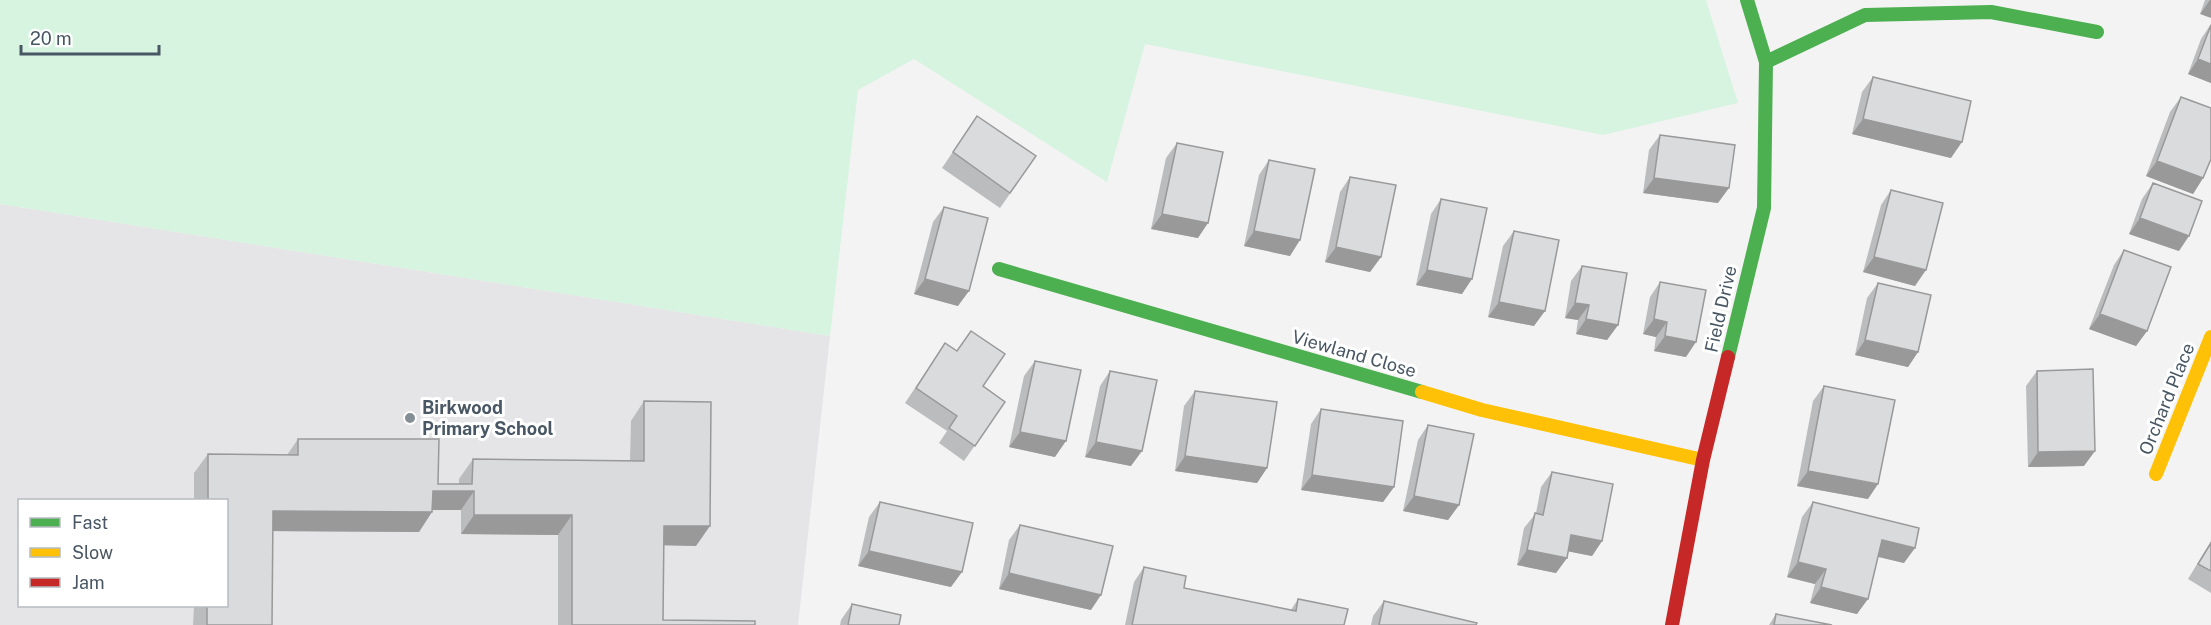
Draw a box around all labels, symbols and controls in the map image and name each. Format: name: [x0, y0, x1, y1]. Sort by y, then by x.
scale bar: [21, 18, 159, 56]
text: 20 m: [30, 28, 72, 49]
street label: Field Drive: [1700, 263, 1741, 354]
street label: Viewland Close: [1290, 326, 1419, 381]
street label: Orchard Place: [2135, 340, 2198, 458]
place label: Birkwood Primary School: [422, 397, 554, 439]
marker: Birkwood Primary School: [403, 411, 417, 425]
legend: [18, 499, 228, 607]
text: Fast: [72, 512, 108, 533]
text: Slow: [72, 542, 113, 563]
text: Jam: [72, 572, 105, 593]

